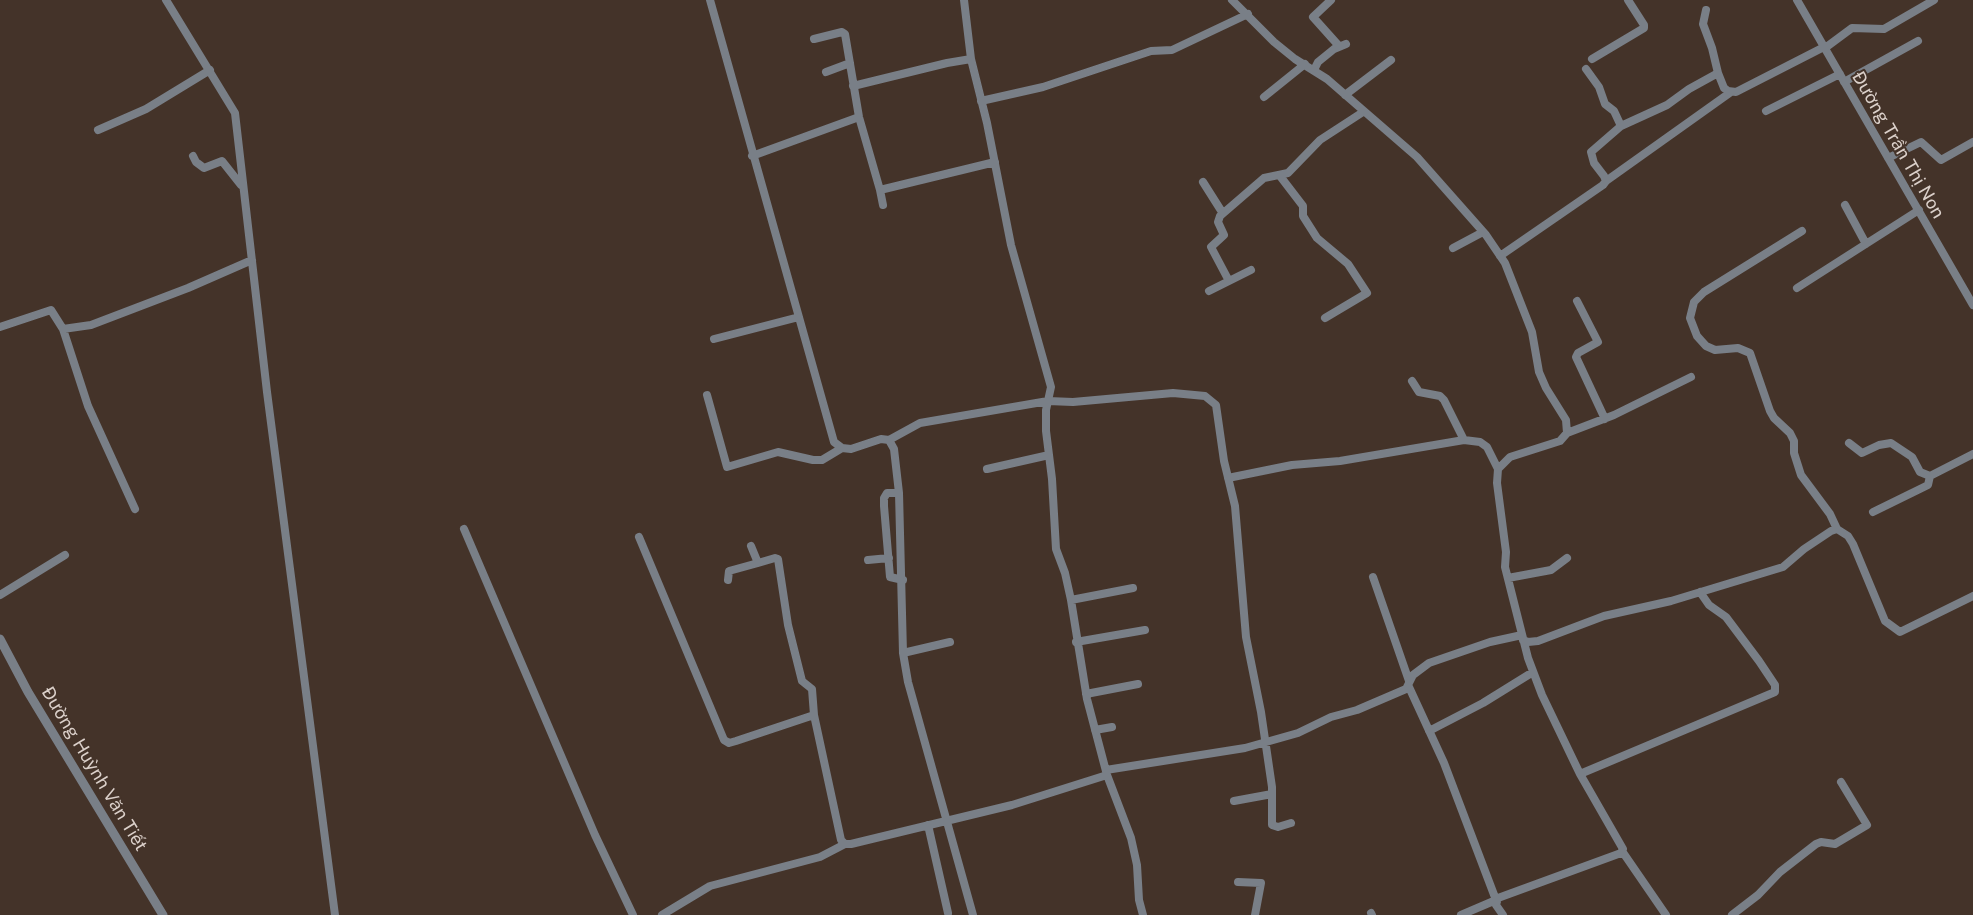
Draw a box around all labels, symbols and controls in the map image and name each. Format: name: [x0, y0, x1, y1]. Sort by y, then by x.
street label: Đường Trần Thị Non: [1847, 68, 1949, 222]
street label: Đường Huỳnh Văn Tiết: [36, 683, 152, 855]

